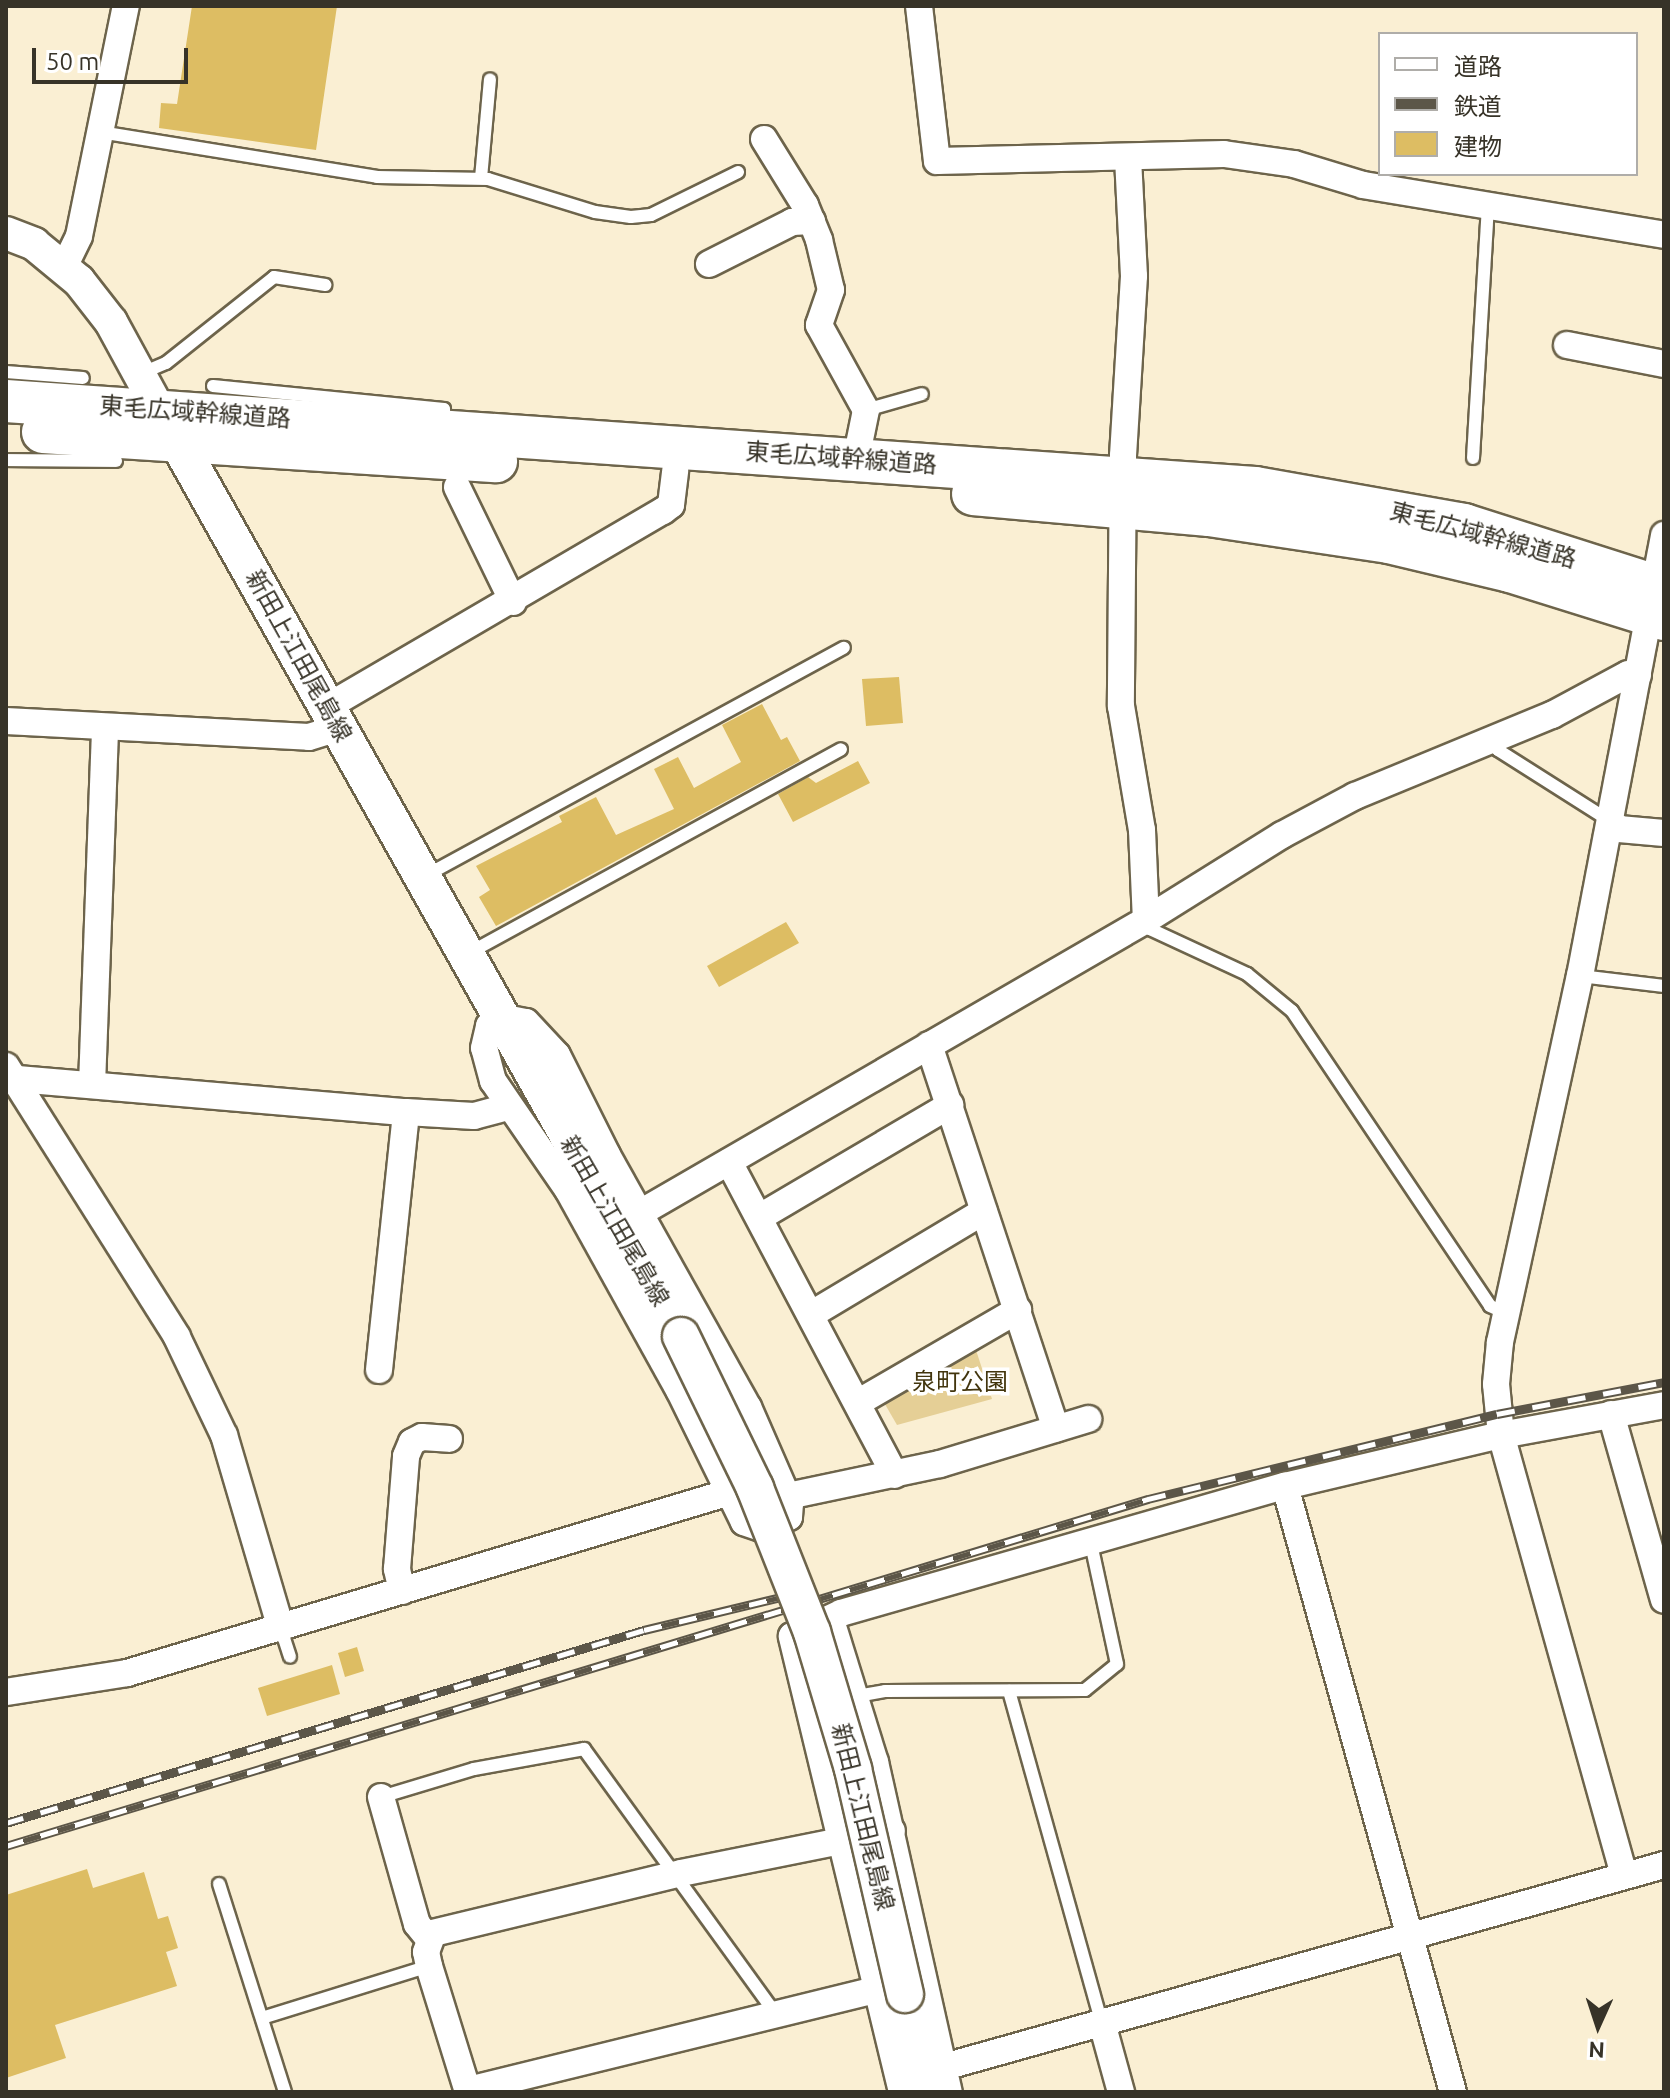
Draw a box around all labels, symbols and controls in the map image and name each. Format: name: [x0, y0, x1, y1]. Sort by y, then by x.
scale bar: [36, 32, 192, 82]
legend: [1378, 32, 1638, 176]
text: 50 m: [46, 48, 99, 75]
text: 道路: [1454, 53, 1502, 80]
text: 鉄道: [1454, 93, 1502, 120]
text: 建物: [1454, 133, 1502, 160]
street label: 東毛広域幹線道路: [98, 391, 292, 433]
street label: 東毛広域幹線道路: [744, 437, 938, 479]
street label: 東毛広域幹線道路: [1387, 496, 1579, 574]
street label: 新田上江田尾島線: [240, 565, 358, 747]
street label: 新田上江田尾島線: [555, 1131, 675, 1311]
park label: 泉町公園: [912, 1368, 1008, 1396]
street label: 新田上江田尾島線: [826, 1720, 900, 1914]
north arrow: [1558, 1986, 1638, 2066]
text: N: [1588, 2038, 1606, 2063]

